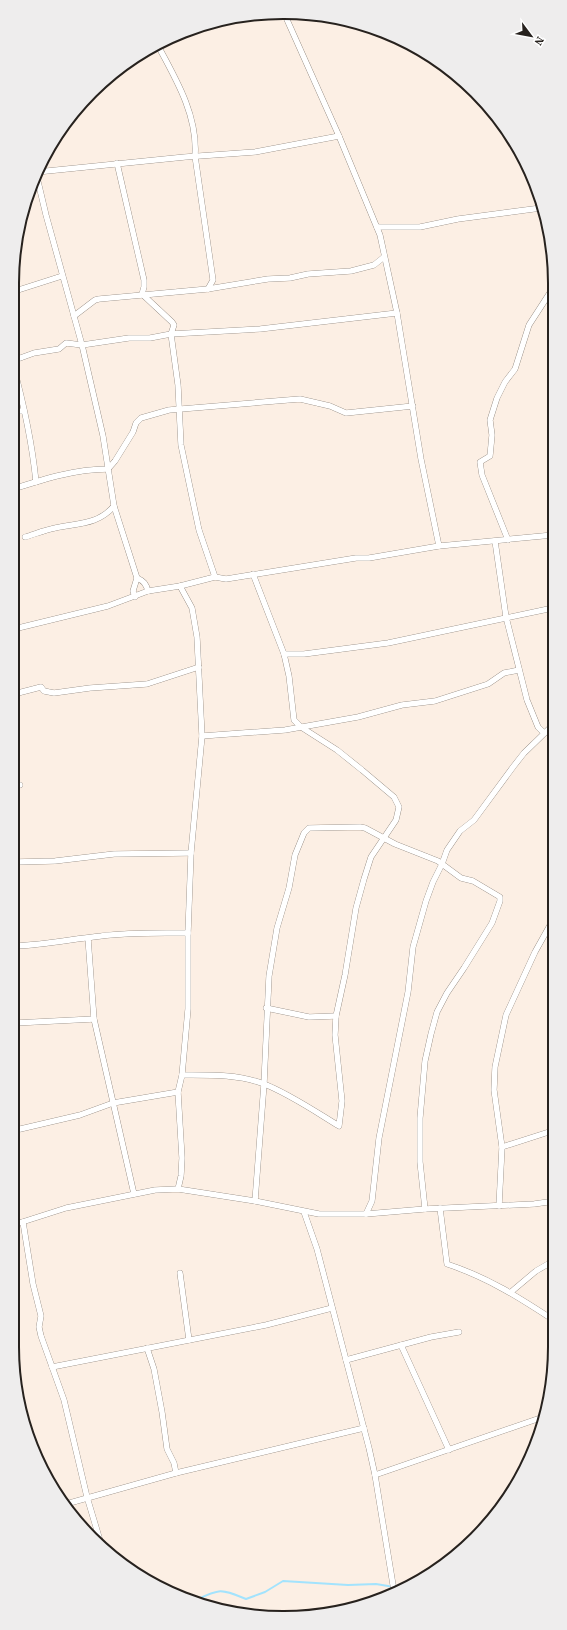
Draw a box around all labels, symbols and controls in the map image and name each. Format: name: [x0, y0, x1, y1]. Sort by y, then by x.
north arrow: [511, 16, 551, 56]
text: N: [531, 34, 548, 48]

